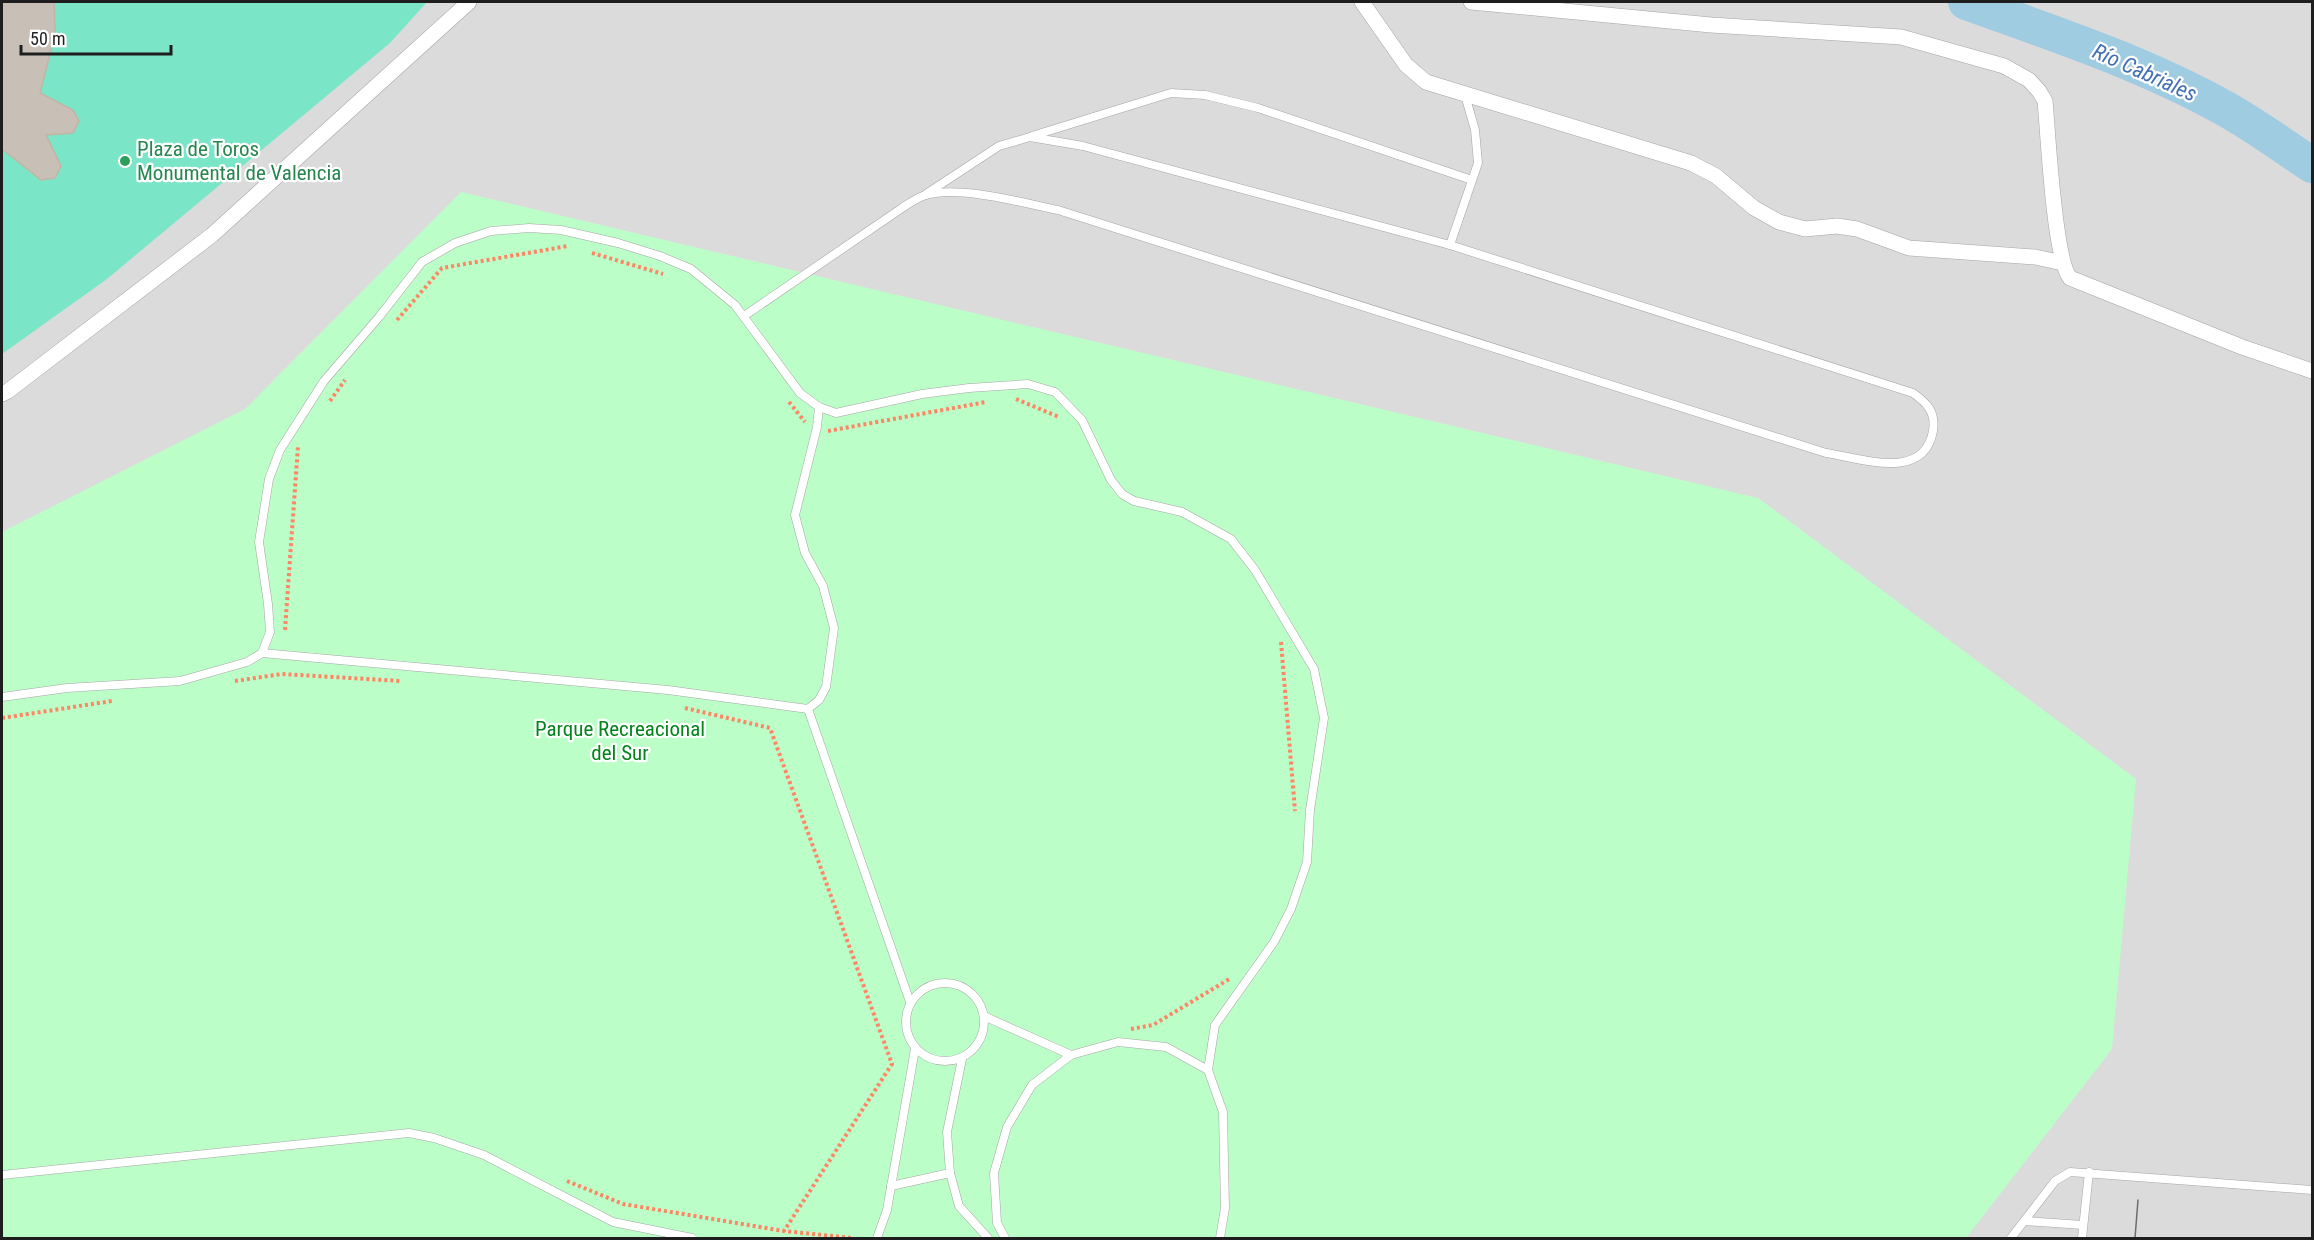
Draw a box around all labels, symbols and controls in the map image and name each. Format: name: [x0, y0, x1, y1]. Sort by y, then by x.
scale bar: [21, 18, 171, 56]
text: 50 m: [30, 28, 65, 49]
water label: Río Cabriales: [2089, 38, 2201, 106]
place label: Plaza de Toros Monumental de Valencia: [137, 137, 341, 185]
marker: Plaza de Toros Monumental de Valencia: [118, 154, 132, 168]
park label: Parque Recreacional del Sur: [535, 717, 705, 765]

